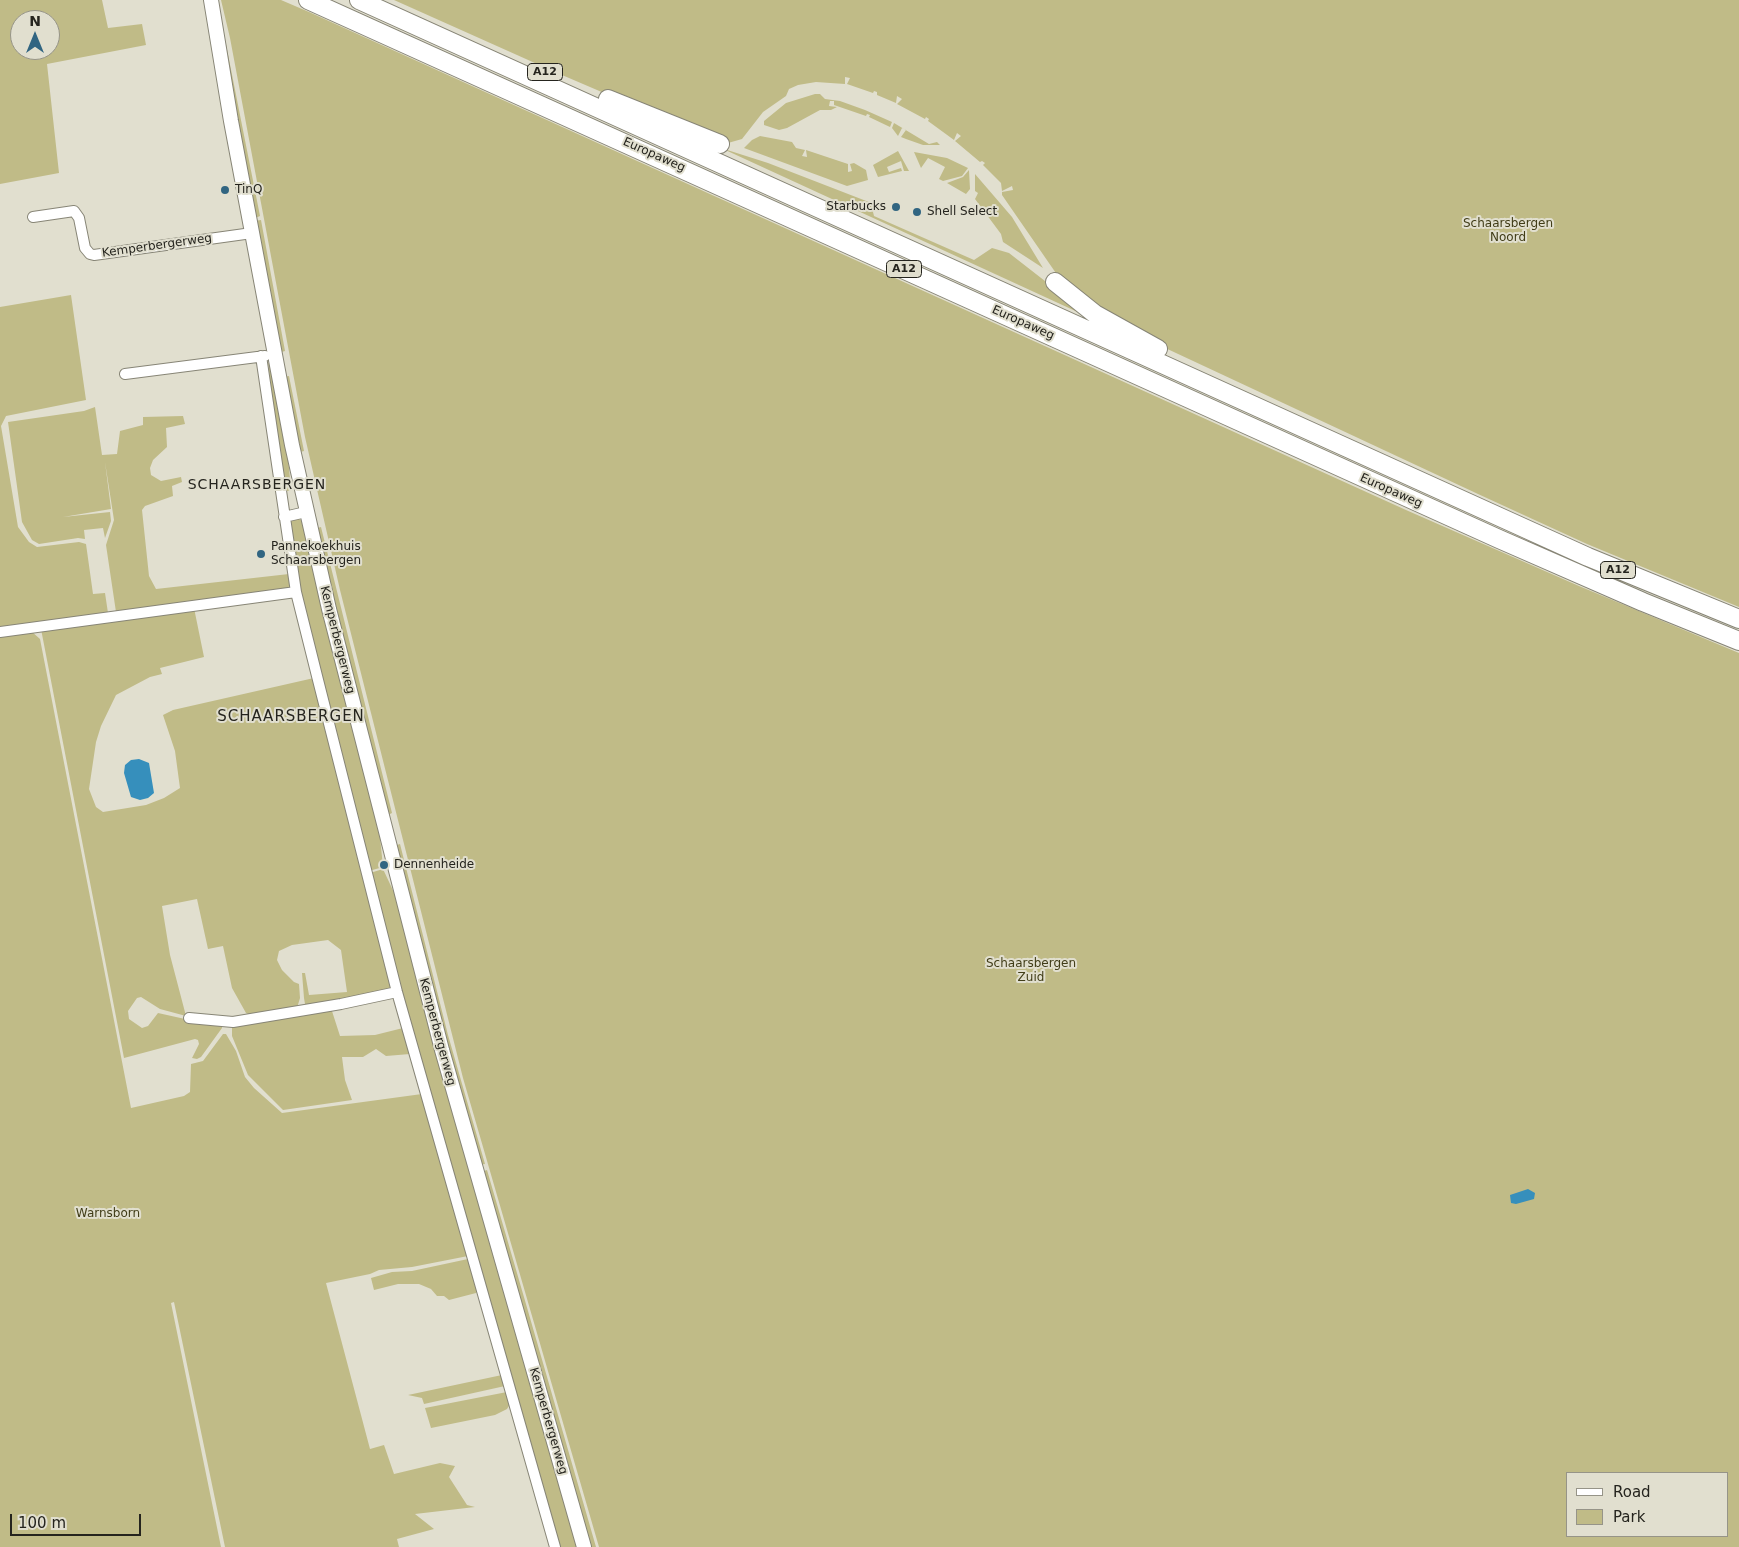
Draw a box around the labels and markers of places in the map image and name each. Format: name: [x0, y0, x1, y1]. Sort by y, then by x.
place label: TinQ: [235, 183, 262, 197]
marker: TinQ: [219, 184, 231, 196]
place label: Starbucks: [826, 200, 886, 214]
marker: Starbucks: [890, 201, 902, 213]
place label: Shell Select: [927, 205, 997, 219]
marker: Shell Select: [911, 206, 923, 218]
place label: Pannekoekhuis Schaarsbergen: [271, 540, 361, 568]
marker: Pannekoekhuis Schaarsbergen: [255, 548, 267, 560]
place label: Dennenheide: [394, 858, 474, 872]
marker: Dennenheide: [378, 859, 390, 871]

